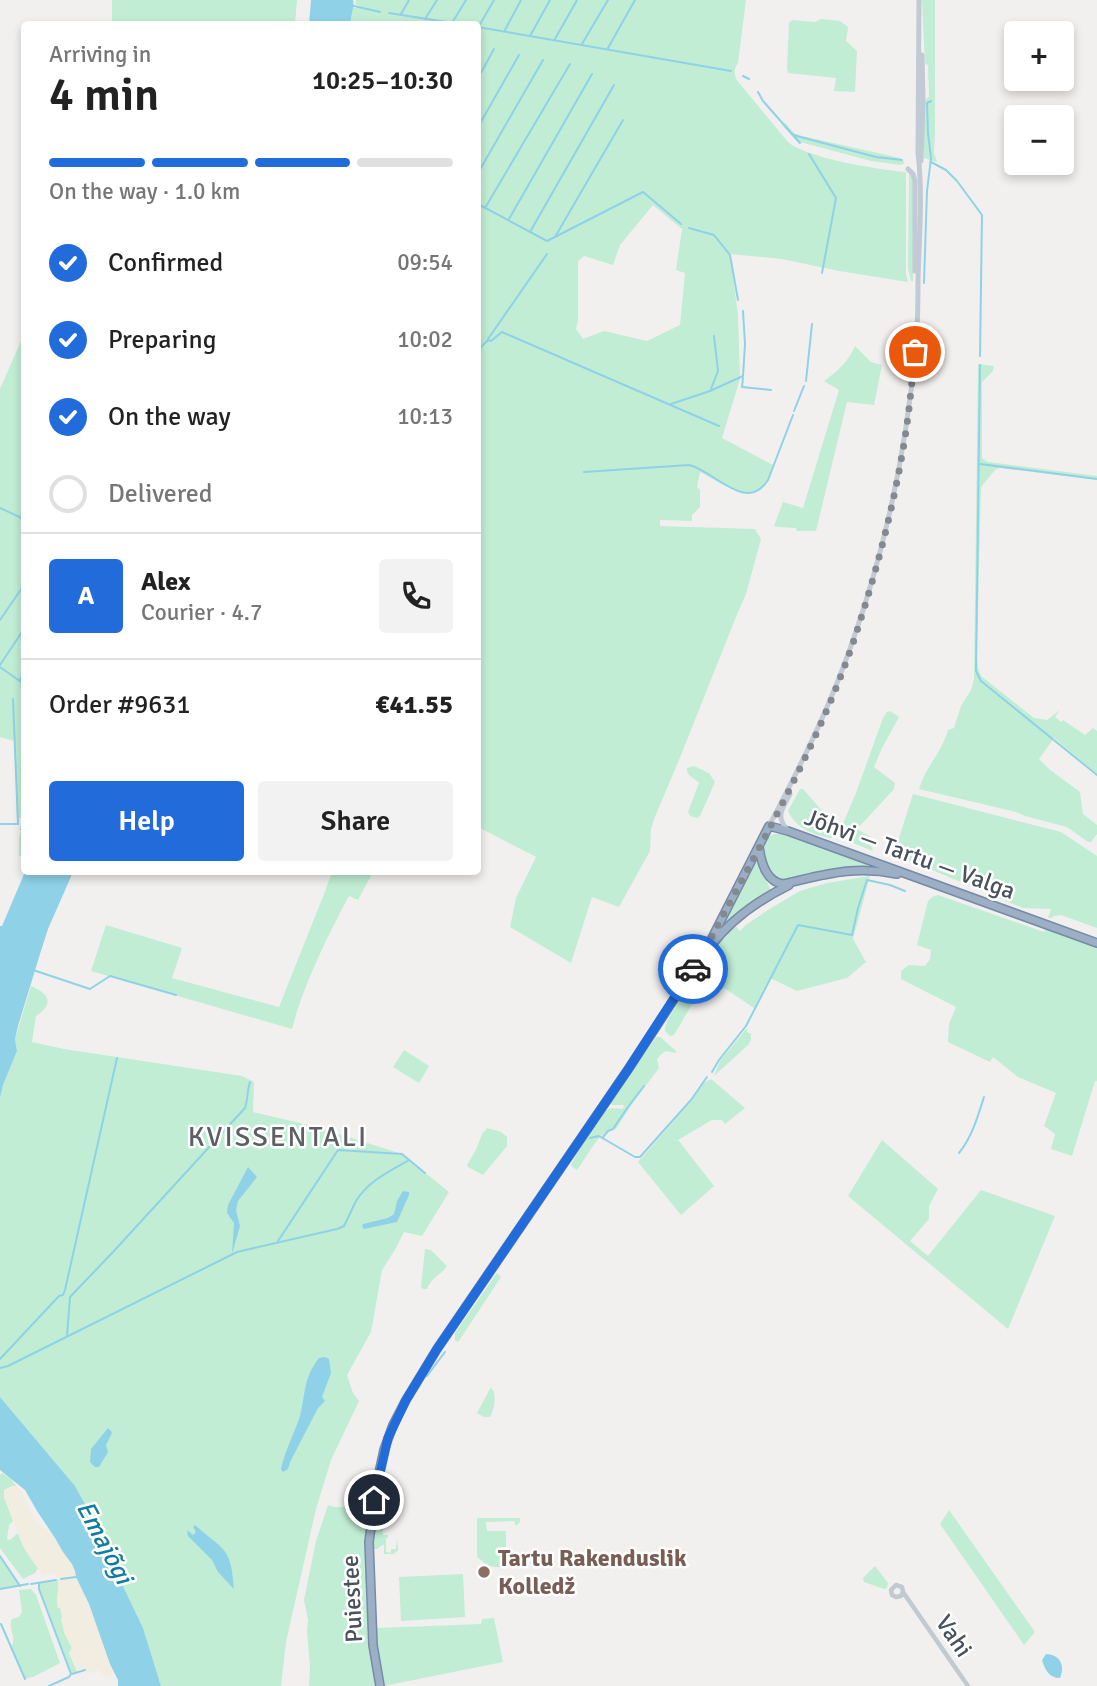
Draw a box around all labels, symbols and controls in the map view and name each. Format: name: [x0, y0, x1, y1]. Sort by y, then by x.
map controls: [1004, 21, 1074, 175]
button: +: [1004, 21, 1074, 91]
text: Arriving in: [49, 40, 151, 69]
text: 10:25–10:30: [312, 65, 453, 97]
text: 4 min: [49, 67, 159, 123]
button: −: [1004, 105, 1074, 175]
text: On the way · 1.0 km: [49, 177, 240, 206]
icon: check: [49, 244, 87, 282]
text: Confirmed: [108, 247, 223, 279]
text: 09:54: [397, 248, 453, 277]
icon: check: [49, 321, 87, 359]
pin: [885, 322, 945, 382]
text: Preparing: [108, 324, 216, 356]
text: 10:02: [397, 325, 453, 354]
icon: bag: [896, 333, 934, 371]
icon: check: [49, 398, 87, 436]
text: On the way: [108, 401, 231, 433]
text: 10:13: [397, 402, 453, 431]
text: Delivered: [108, 478, 213, 510]
button: phone: [379, 559, 453, 633]
text: Alex: [141, 566, 191, 598]
text: A: [78, 580, 94, 612]
text: Courier · 4.7: [141, 598, 262, 627]
text: Order #9631: [49, 689, 190, 721]
text: €41.55: [375, 689, 453, 721]
button: Help: [49, 781, 244, 861]
button: Share: [258, 781, 453, 861]
street label: Jõhvi — Tartu — Valga: [801, 802, 1019, 906]
courier: [658, 934, 728, 1004]
icon: car: [674, 950, 712, 988]
district label: KVISSENTALI: [188, 1120, 368, 1154]
pin: [344, 1470, 404, 1530]
icon: home: [355, 1481, 393, 1519]
water label: Emajõgi: [69, 1495, 141, 1592]
place label: Tartu Rakenduslik Kolledž: [498, 1543, 687, 1601]
street label: Puiestee: [335, 1554, 369, 1644]
marker: Tartu Rakenduslik Kolledž: [476, 1564, 492, 1580]
street label: Vahi: [929, 1609, 979, 1663]

